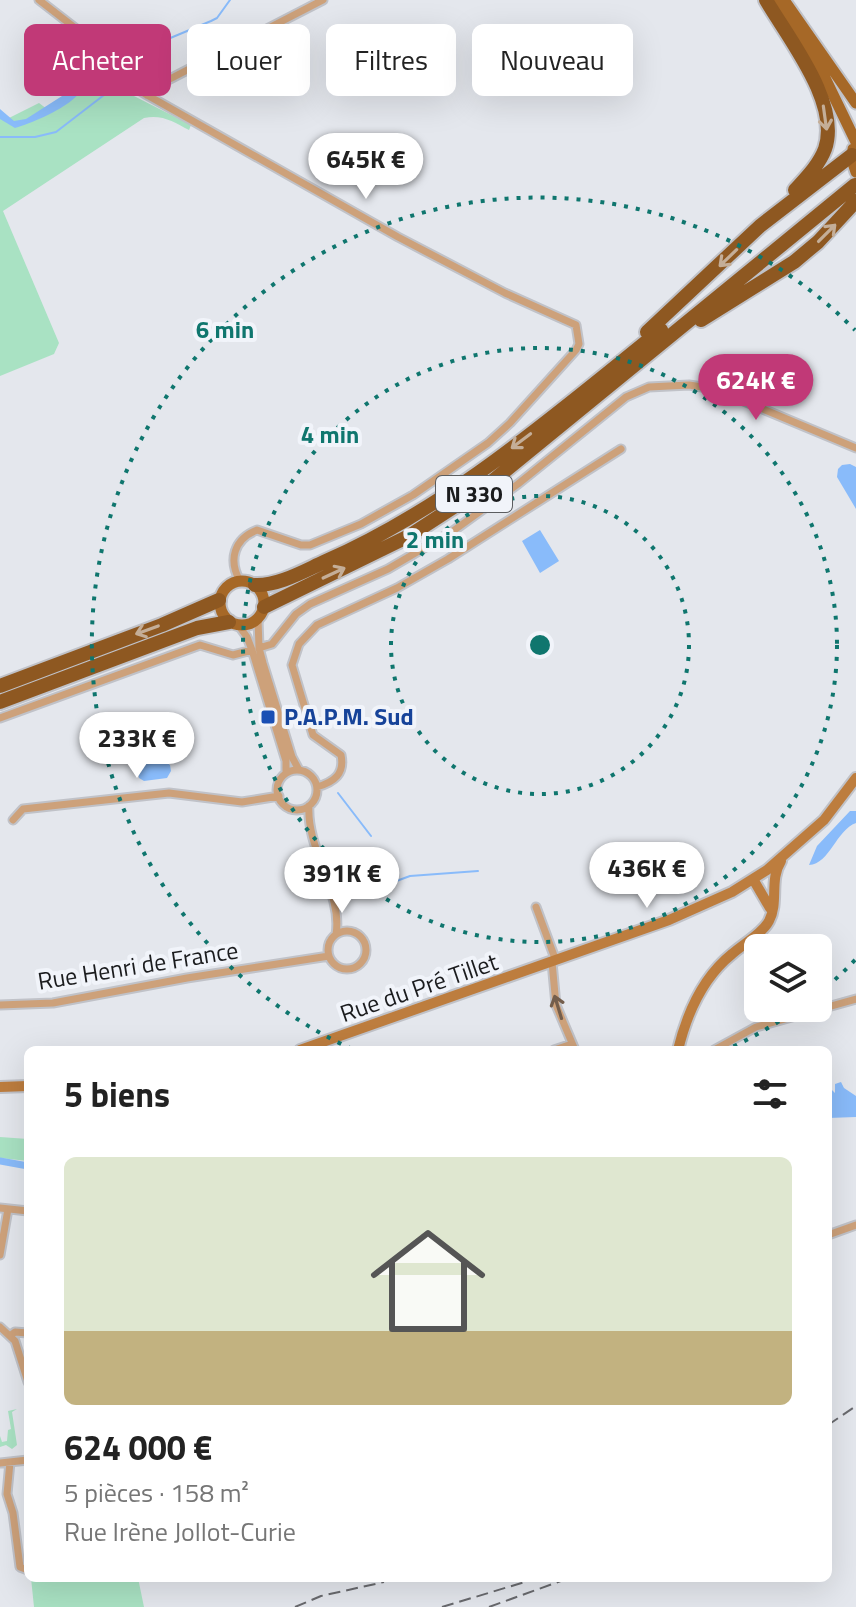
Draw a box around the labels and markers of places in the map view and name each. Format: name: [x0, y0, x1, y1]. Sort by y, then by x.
pin: 645K €: [301, 133, 431, 201]
pin: 624K €: [691, 354, 821, 422]
centre of rings: [526, 631, 554, 659]
place label: P.A.P.M. Sud: [284, 698, 414, 734]
marker: P.A.P.M. Sud: [259, 708, 277, 726]
pin: 233K €: [72, 712, 202, 780]
pin: 436K €: [582, 842, 712, 910]
pin: 391K €: [277, 847, 407, 915]

